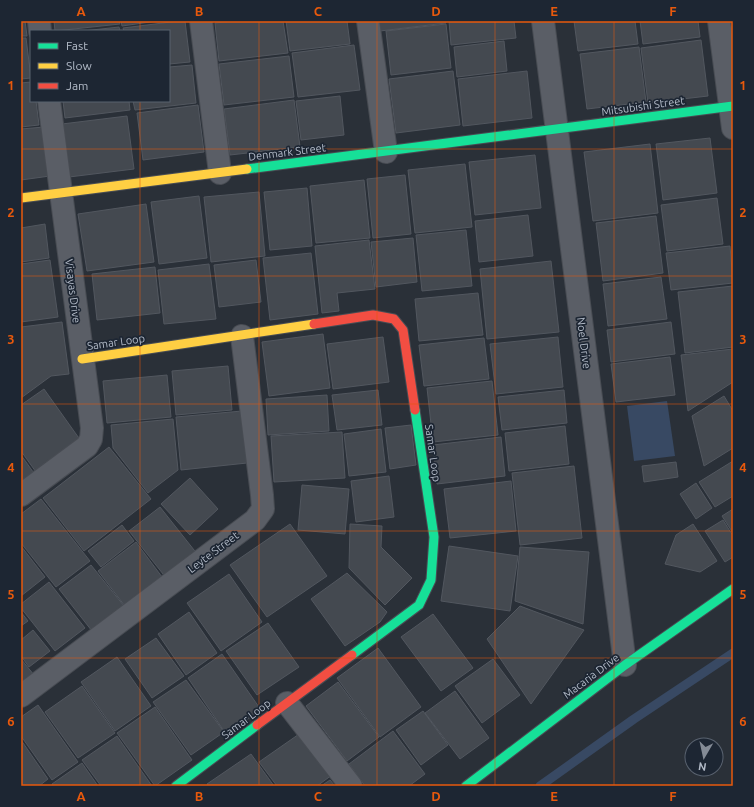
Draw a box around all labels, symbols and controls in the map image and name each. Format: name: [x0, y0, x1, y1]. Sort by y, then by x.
text: A: [76, 4, 86, 18]
text: B: [195, 4, 204, 18]
text: C: [314, 4, 323, 18]
text: D: [431, 4, 441, 18]
text: E: [550, 4, 558, 18]
text: F: [669, 4, 677, 18]
legend: [30, 30, 170, 102]
text: Fast: [66, 39, 88, 52]
text: Slow: [66, 59, 92, 72]
text: 1: [7, 78, 15, 92]
text: 1: [739, 78, 747, 92]
text: Jam: [66, 79, 88, 92]
street label: Mitsubishi Street: [601, 94, 686, 118]
street label: Denmark Street: [247, 141, 327, 163]
text: 2: [7, 205, 15, 219]
text: 2: [739, 205, 747, 219]
street label: Visayas Drive: [63, 258, 83, 324]
street label: Noel Drive: [575, 317, 593, 369]
text: 3: [7, 332, 15, 346]
street label: Samar Loop: [86, 332, 146, 352]
text: 3: [739, 332, 747, 346]
street label: Samar Loop: [423, 423, 443, 483]
text: 4: [7, 460, 15, 474]
text: 4: [739, 460, 747, 474]
street label: Leyte Street: [185, 529, 241, 575]
text: 5: [7, 587, 15, 601]
text: 5: [739, 587, 747, 601]
street label: Macaria Drive: [561, 651, 621, 701]
street label: Samar Loop: [219, 697, 273, 741]
text: 6: [7, 714, 15, 728]
text: 6: [739, 714, 747, 728]
north arrow: [684, 737, 724, 777]
text: N: [697, 760, 707, 773]
text: A: [76, 789, 86, 803]
text: B: [195, 789, 204, 803]
text: C: [314, 789, 323, 803]
text: D: [431, 789, 441, 803]
text: E: [550, 789, 558, 803]
text: F: [669, 789, 677, 803]

